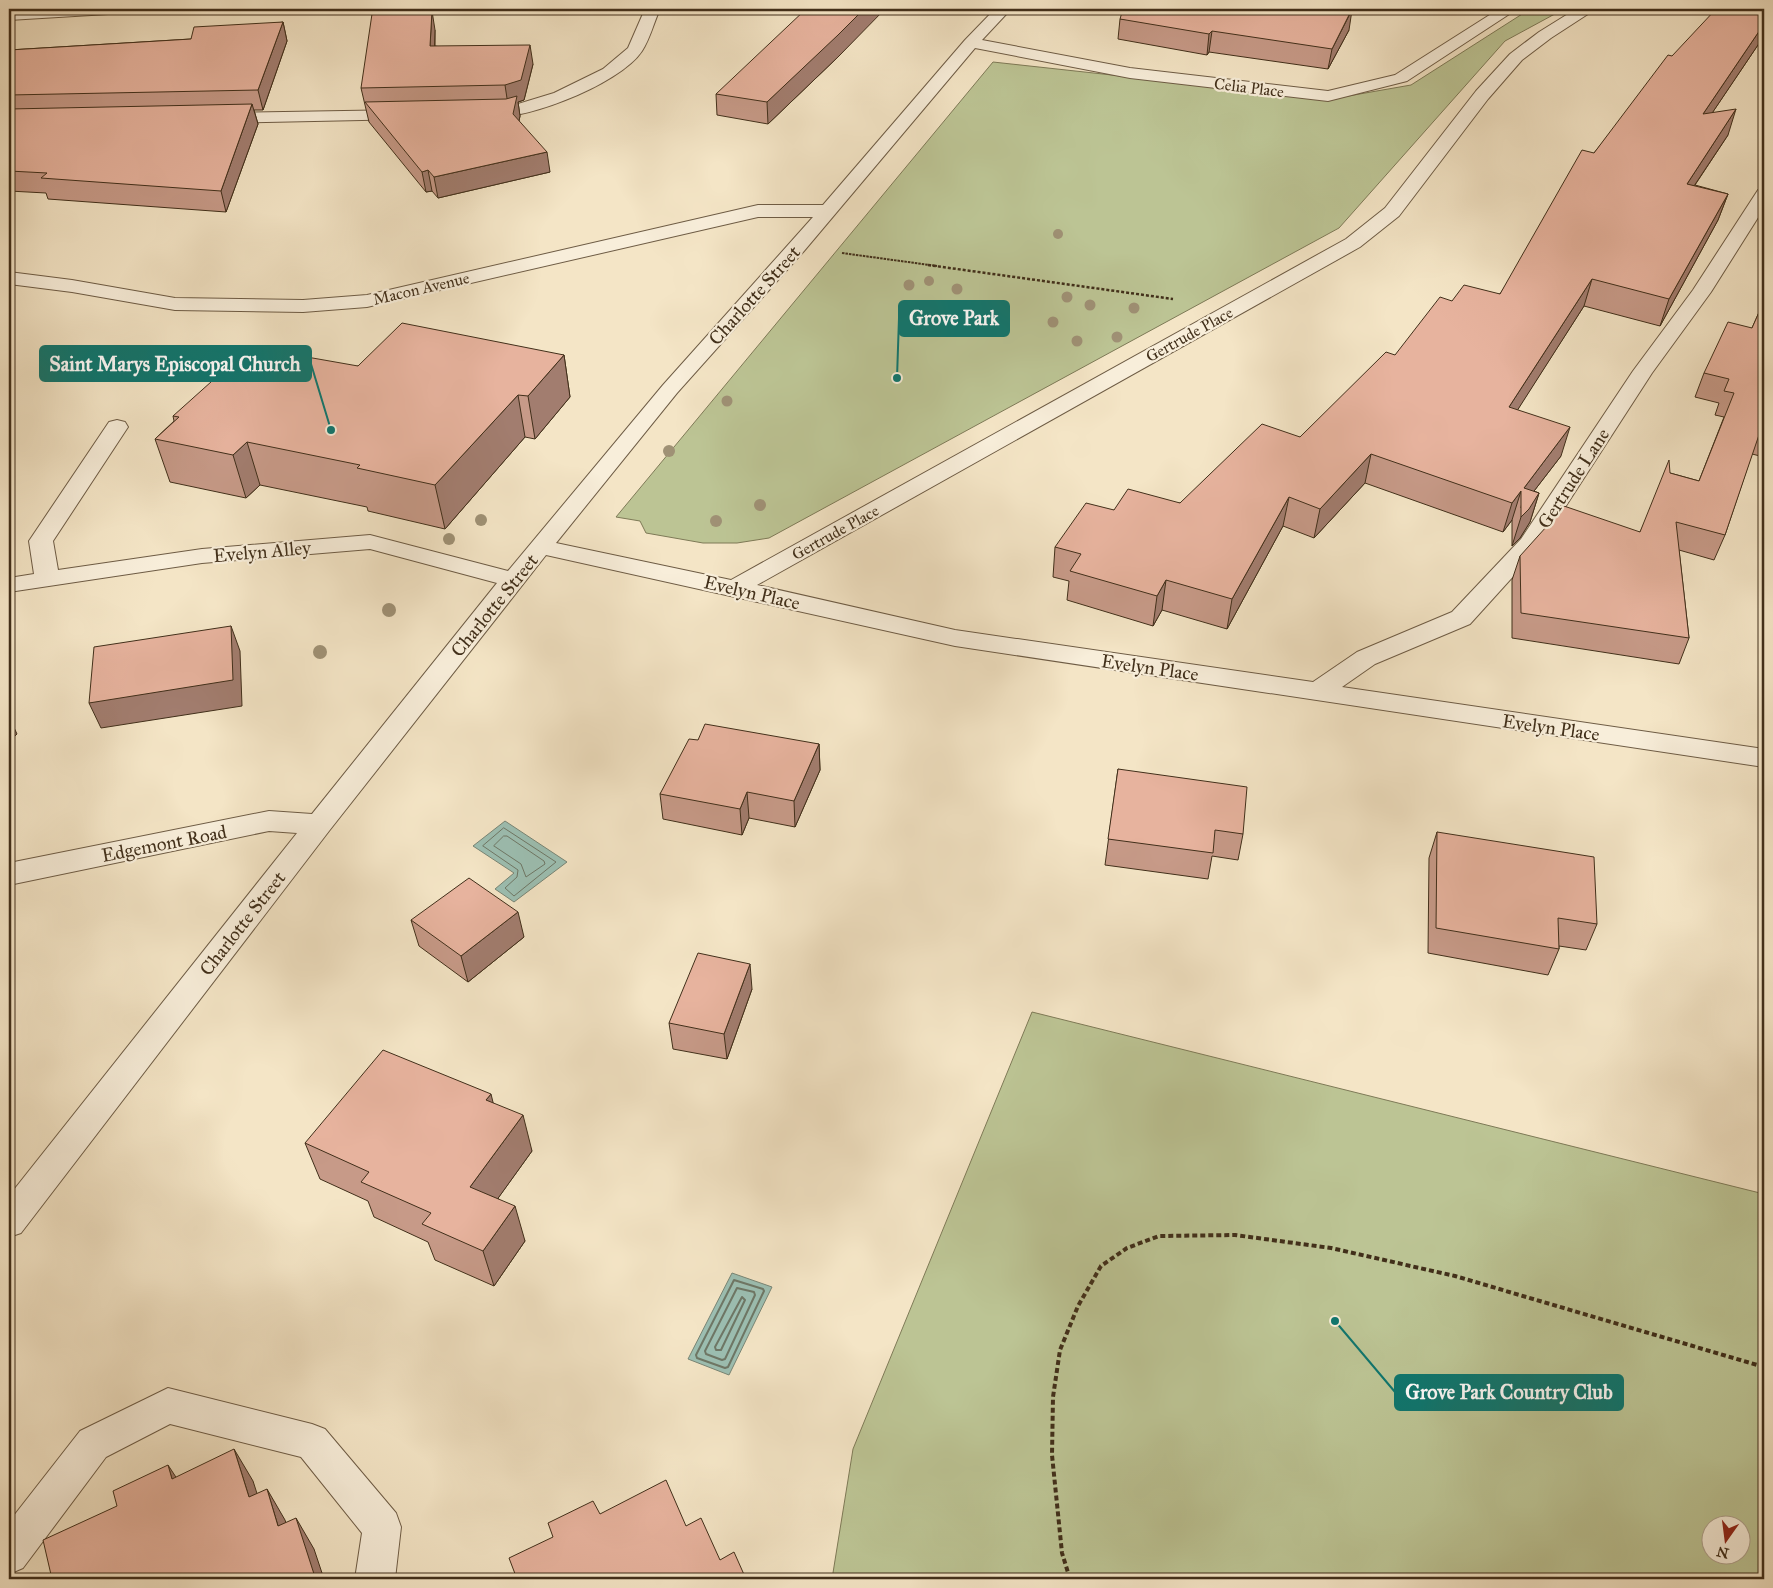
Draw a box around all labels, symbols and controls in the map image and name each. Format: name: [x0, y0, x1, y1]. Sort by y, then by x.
street label: Celia Place: [1213, 74, 1285, 101]
street label: Charlotte Street: [704, 241, 805, 350]
street label: Macon Avenue: [371, 268, 471, 309]
callout: Grove Park: [899, 301, 1009, 336]
street label: Gertrude Place: [1142, 303, 1236, 366]
text: Grove Park: [909, 306, 1000, 330]
callout: Saint Marys Episcopal Church: [40, 346, 311, 381]
text: Saint Marys Episcopal Church: [49, 352, 302, 377]
street label: Gertrude Lane: [1533, 424, 1614, 533]
street label: Gertrude Place: [788, 501, 882, 564]
street label: Evelyn Alley: [212, 536, 313, 567]
street label: Charlotte Street: [446, 549, 543, 662]
street label: Evelyn Place: [702, 570, 802, 615]
street label: Evelyn Place: [1100, 649, 1200, 686]
street label: Evelyn Place: [1501, 709, 1601, 746]
street label: Edgemont Road: [100, 820, 229, 868]
street label: Charlotte Street: [195, 866, 290, 980]
callout: Grove Park Country Club: [1395, 1375, 1623, 1410]
text: Grove Park Country Club: [1405, 1380, 1613, 1405]
north arrow: [1700, 1516, 1750, 1566]
text: N: [1715, 1542, 1731, 1562]

